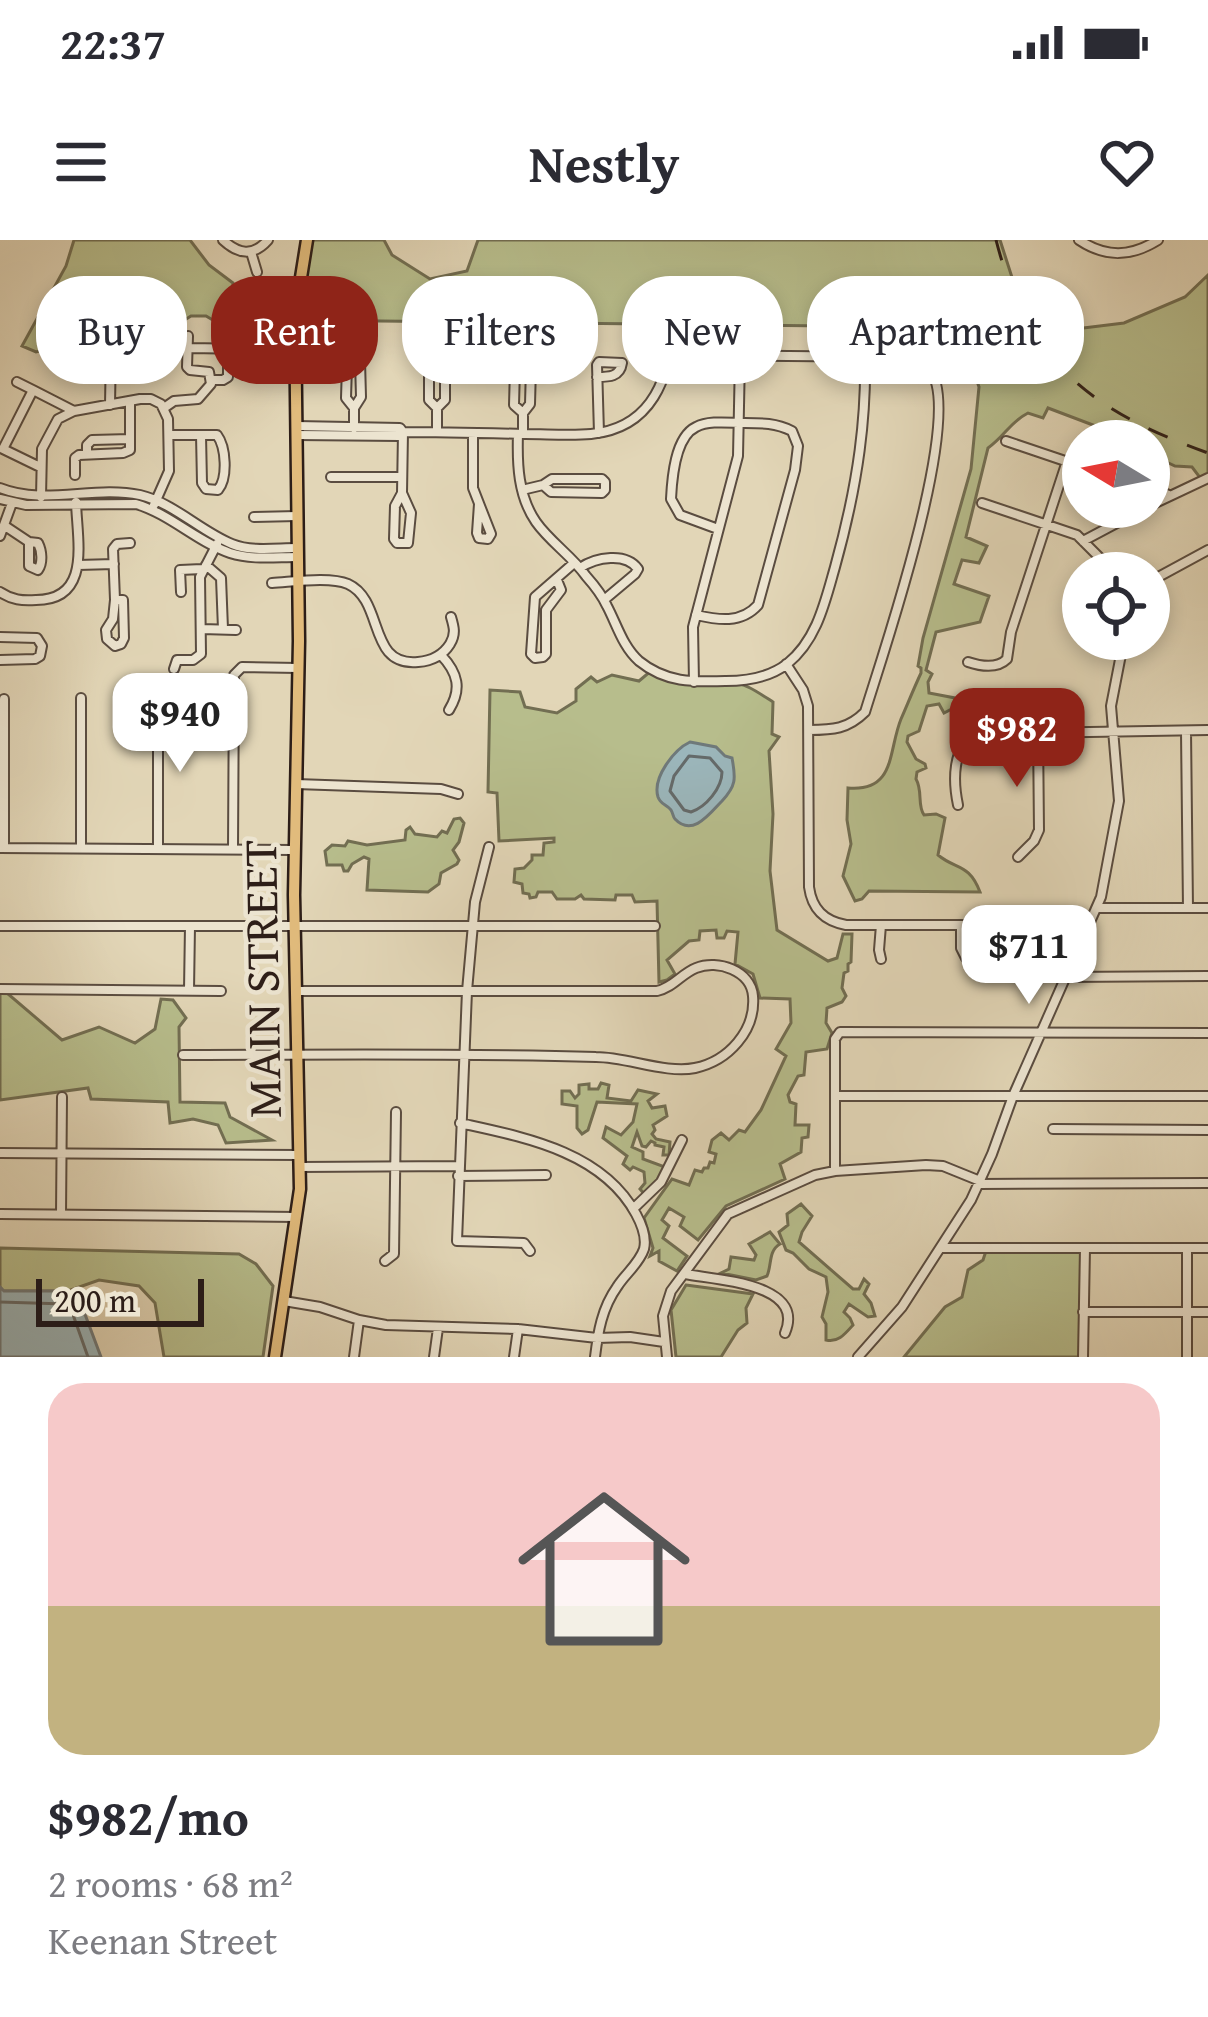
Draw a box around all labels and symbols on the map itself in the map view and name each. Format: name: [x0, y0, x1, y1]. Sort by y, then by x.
north arrow: [1062, 420, 1170, 528]
pin: $940: [109, 673, 251, 775]
pin: $982: [946, 688, 1088, 790]
street label: MAIN STREET: [223, 839, 299, 1119]
pin: $711: [958, 905, 1100, 1007]
scale bar: [36, 1273, 204, 1326]

